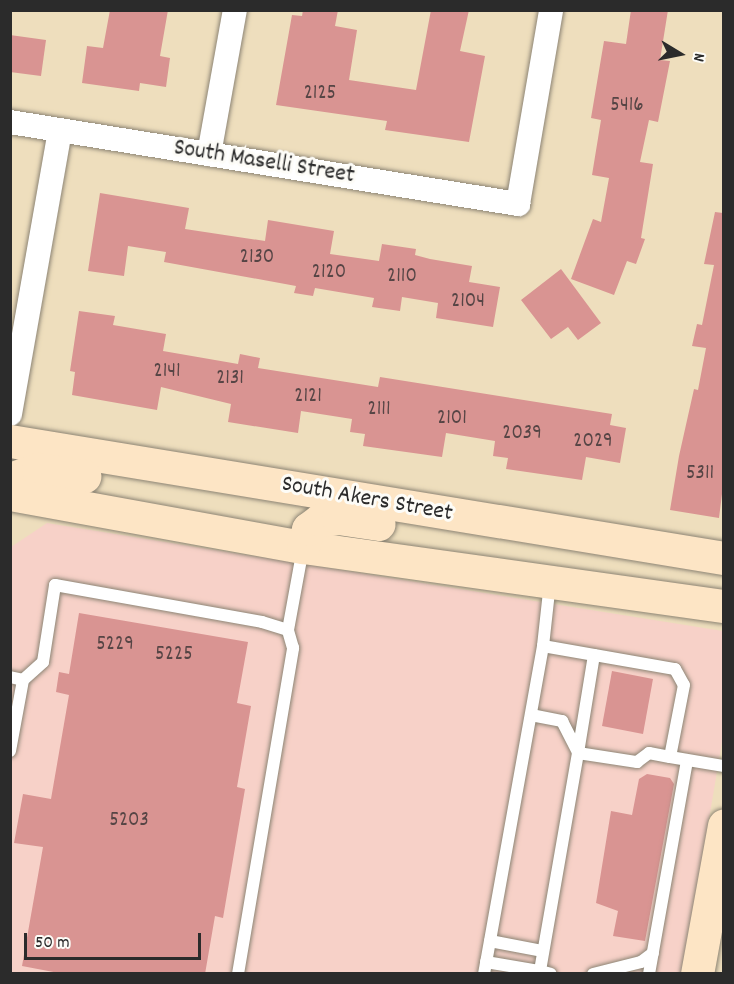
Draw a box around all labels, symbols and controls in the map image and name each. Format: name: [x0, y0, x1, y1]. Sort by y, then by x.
north arrow: [650, 24, 710, 84]
text: N: [686, 51, 710, 63]
house number: 2125: [304, 81, 336, 107]
house number: 5416: [610, 93, 644, 119]
street label: South Maselli Street: [172, 134, 356, 192]
house number: 2130: [240, 245, 274, 271]
house number: 2120: [312, 260, 346, 286]
house number: 2110: [387, 264, 417, 290]
house number: 2104: [451, 289, 485, 315]
house number: 2141: [153, 359, 181, 385]
house number: 2131: [216, 366, 244, 392]
house number: 2121: [294, 384, 322, 410]
house number: 2111: [368, 397, 390, 423]
house number: 2101: [437, 406, 467, 432]
house number: 2039: [502, 421, 542, 447]
house number: 2029: [573, 429, 613, 455]
house number: 5311: [686, 461, 714, 487]
street label: South Akers Street: [279, 471, 455, 529]
house number: 5229: [96, 632, 134, 658]
house number: 5225: [155, 642, 193, 668]
house number: 5203: [109, 808, 149, 834]
scale bar: [27, 921, 204, 959]
text: 50 m: [35, 931, 70, 956]

